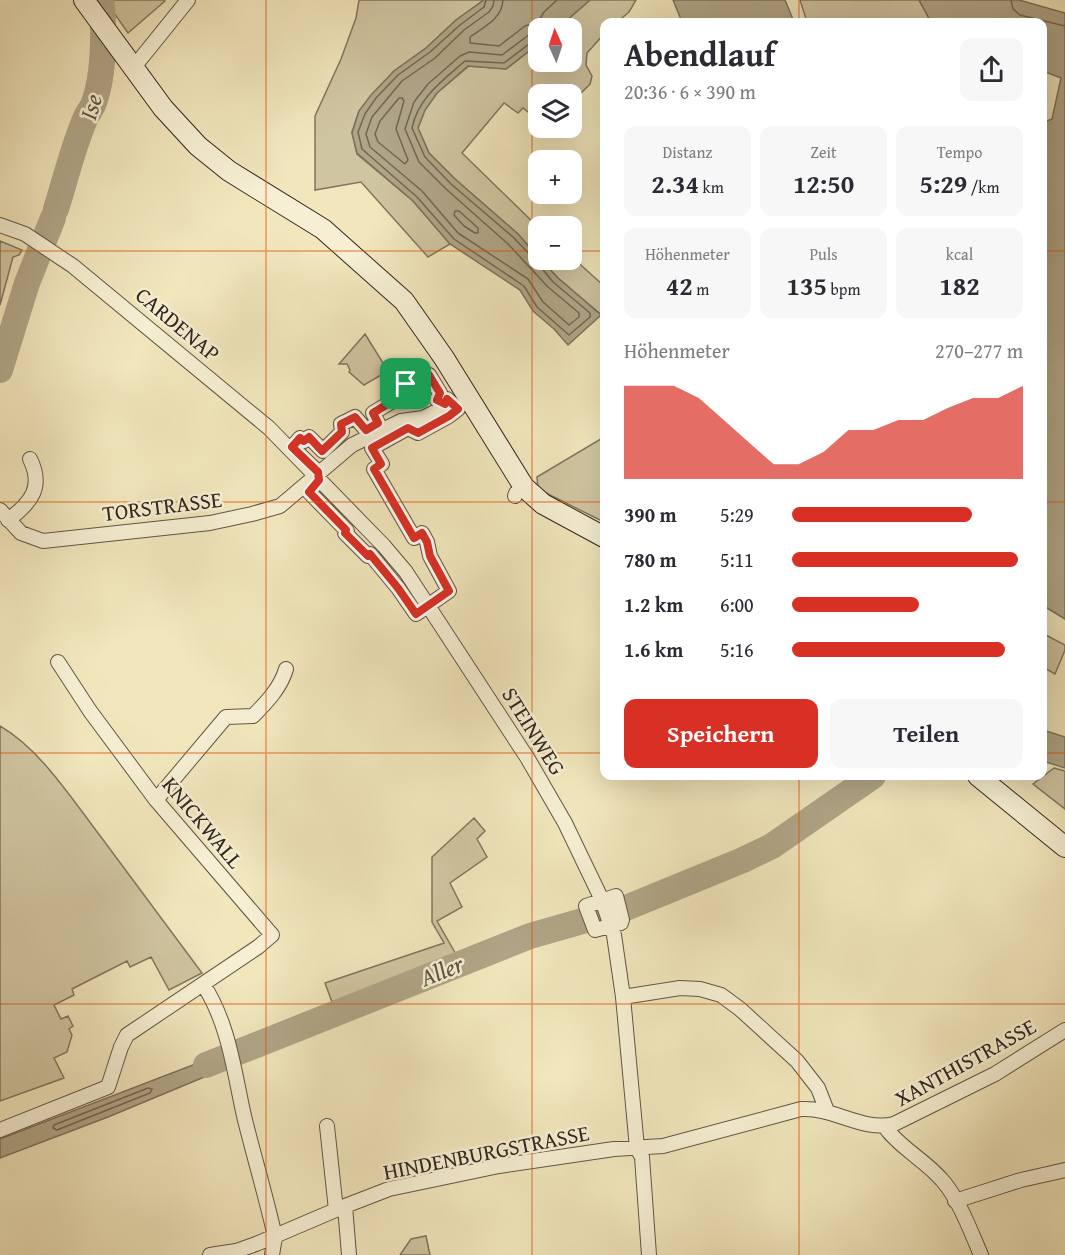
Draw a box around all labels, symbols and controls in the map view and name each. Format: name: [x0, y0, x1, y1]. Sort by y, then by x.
north arrow: [528, 18, 582, 72]
map controls: [528, 18, 582, 270]
text: Abendlauf: [624, 30, 775, 78]
button: share: [960, 38, 1023, 101]
text: 20:36 · 6 × 390 m: [624, 77, 756, 106]
button: layers: [528, 84, 582, 138]
water label: Ise: [70, 90, 111, 124]
text: Distanz: [663, 140, 712, 164]
text: Zeit: [810, 140, 837, 164]
text: Tempo: [937, 140, 982, 164]
button: +: [528, 150, 582, 204]
text: 2.34: [651, 164, 699, 203]
text: 12:50: [793, 164, 854, 203]
text: 5:29: [919, 164, 967, 203]
text: km: [699, 175, 724, 199]
text: /km: [967, 175, 1000, 199]
button: −: [528, 216, 582, 270]
text: Höhenmeter: [645, 242, 730, 266]
text: Puls: [809, 242, 838, 266]
text: kcal: [946, 242, 973, 266]
text: 42: [666, 266, 693, 305]
text: 135: [787, 266, 827, 305]
text: 182: [939, 266, 980, 305]
text: m: [693, 277, 709, 301]
text: bpm: [827, 277, 860, 301]
street label: CARDENAP: [129, 279, 227, 369]
text: Höhenmeter: [624, 336, 730, 365]
text: 270–277 m: [935, 336, 1023, 365]
pin: [380, 358, 431, 409]
icon: arrive: [389, 367, 422, 400]
street label: TORSTRASSE: [100, 483, 224, 529]
text: 390 m: [624, 500, 677, 529]
text: 5:29: [720, 500, 754, 529]
text: 780 m: [624, 545, 677, 574]
text: 5:11: [720, 545, 754, 574]
text: 1.2 km: [624, 590, 683, 619]
text: 6:00: [720, 590, 754, 619]
text: 1.6 km: [624, 635, 683, 664]
text: 5:16: [720, 635, 754, 664]
street label: STEINWEG: [494, 681, 574, 781]
button: Speichern: [624, 699, 818, 768]
button: Teilen: [830, 699, 1023, 768]
street label: KNICKWALL: [155, 769, 251, 875]
water label: Aller: [414, 946, 470, 995]
street label: XANTHISTRASSE: [889, 1010, 1041, 1114]
street label: HINDENBURGSTRASSE: [380, 1116, 592, 1188]

